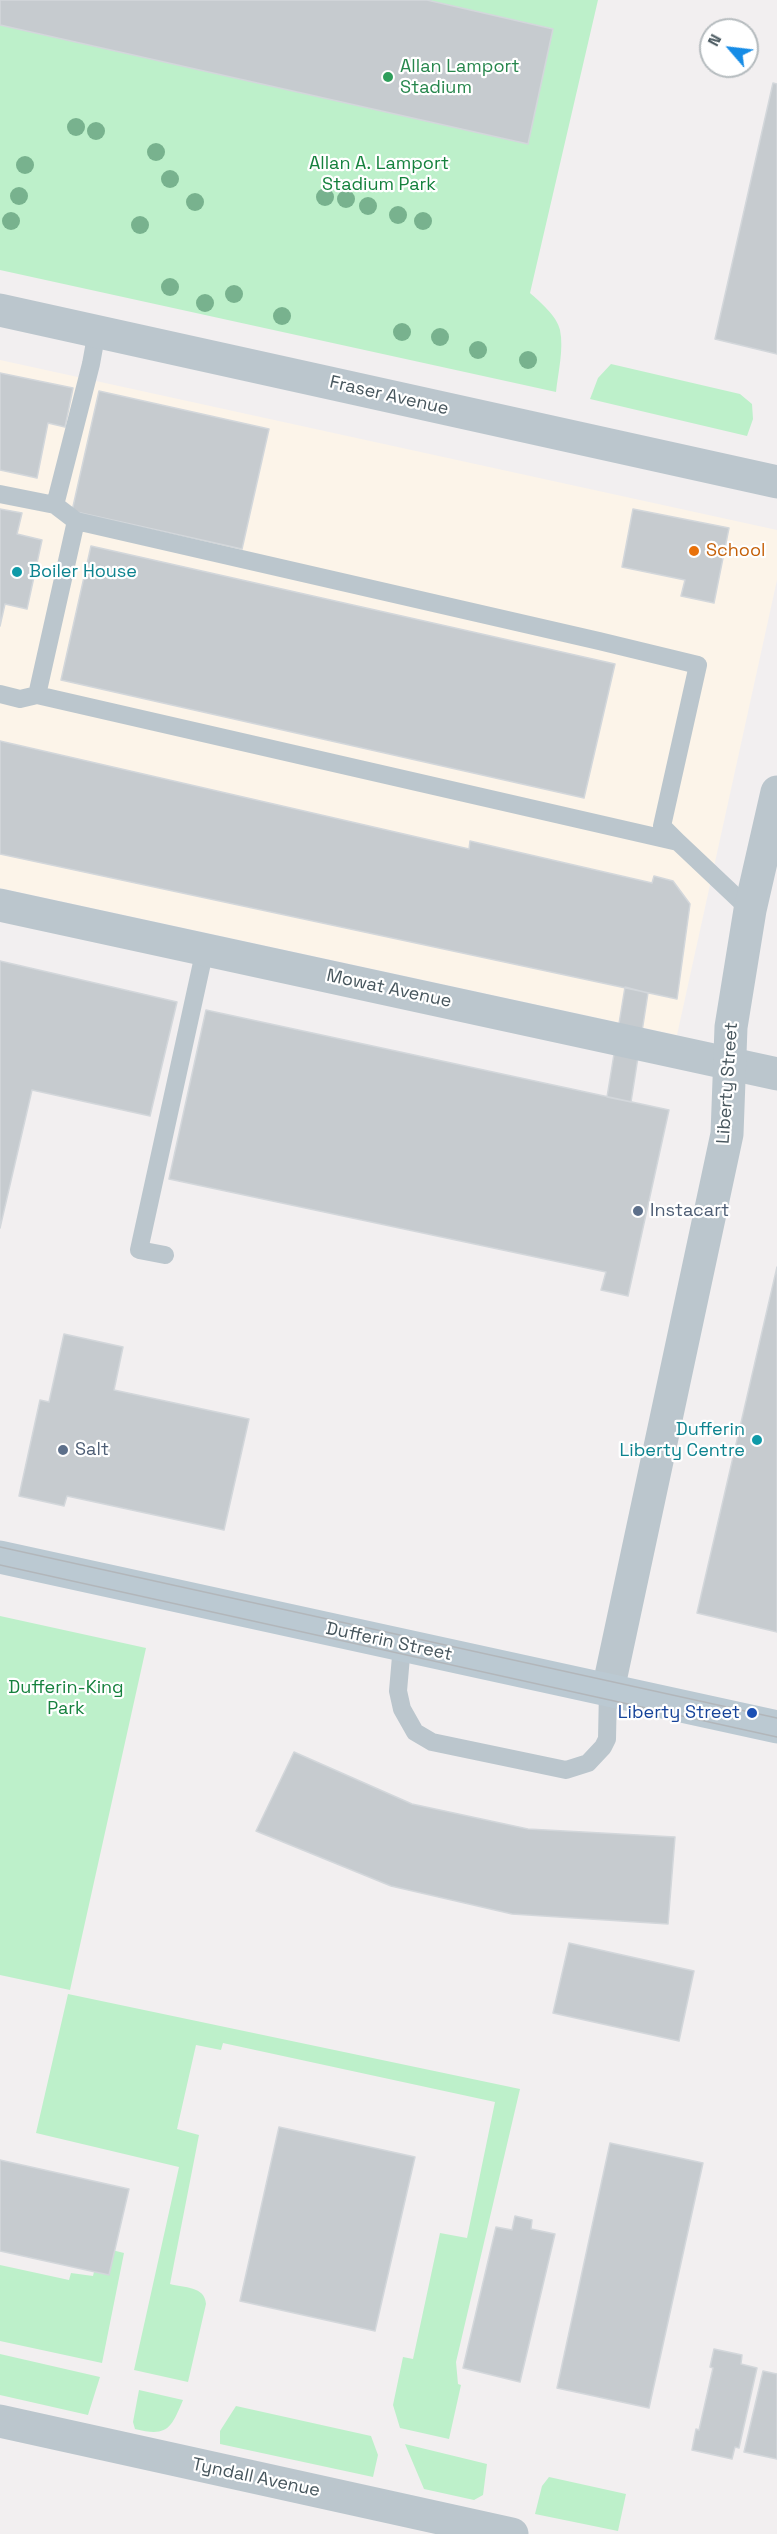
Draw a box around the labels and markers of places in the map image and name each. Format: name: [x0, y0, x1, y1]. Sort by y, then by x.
place label: Allan Lamport Stadium: [400, 56, 520, 98]
marker: Allan Lamport Stadium: [381, 70, 395, 84]
place label: School: [706, 540, 765, 562]
marker: School: [687, 544, 701, 558]
place label: Boiler House: [29, 561, 137, 583]
marker: Boiler House: [10, 565, 24, 579]
place label: Instacart: [650, 1200, 729, 1222]
marker: Instacart: [631, 1204, 645, 1218]
place label: Dufferin Liberty Centre: [619, 1419, 745, 1462]
marker: Dufferin Liberty Centre: [750, 1433, 764, 1447]
place label: Salt: [75, 1439, 109, 1461]
marker: Salt: [56, 1443, 70, 1457]
place label: Liberty Street: [618, 1702, 740, 1724]
marker: Liberty Street: [745, 1706, 759, 1720]

